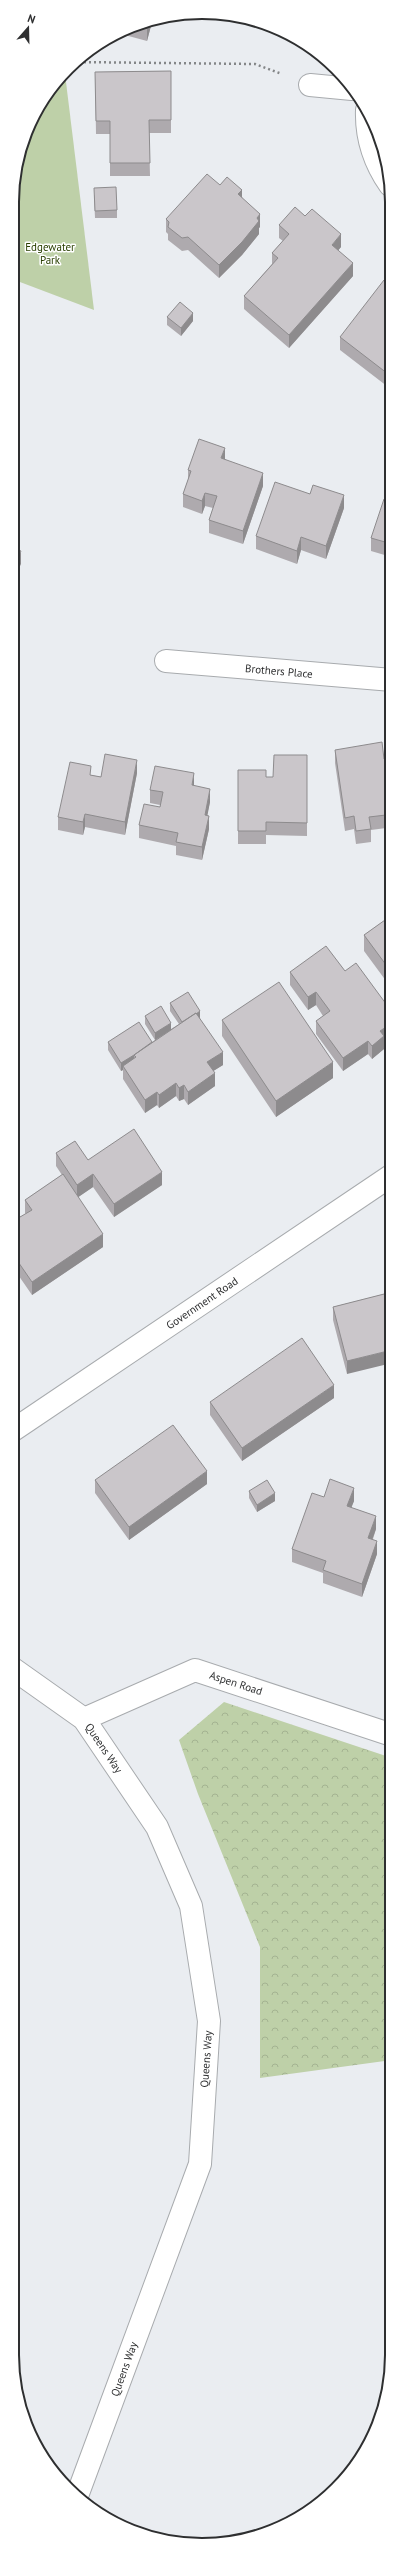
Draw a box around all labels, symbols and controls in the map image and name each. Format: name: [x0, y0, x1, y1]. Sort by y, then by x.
north arrow: [8, 8, 48, 48]
text: N: [26, 11, 37, 26]
park label: Edgewater Park: [25, 240, 75, 267]
street label: Brothers Place: [245, 661, 314, 681]
street label: Government Road: [163, 1274, 241, 1332]
street label: Aspen Road: [208, 1668, 264, 1698]
street label: Queens Way: [82, 1720, 126, 1776]
street label: Queens Way: [197, 2029, 215, 2088]
street label: Queens Way: [108, 2339, 141, 2398]

